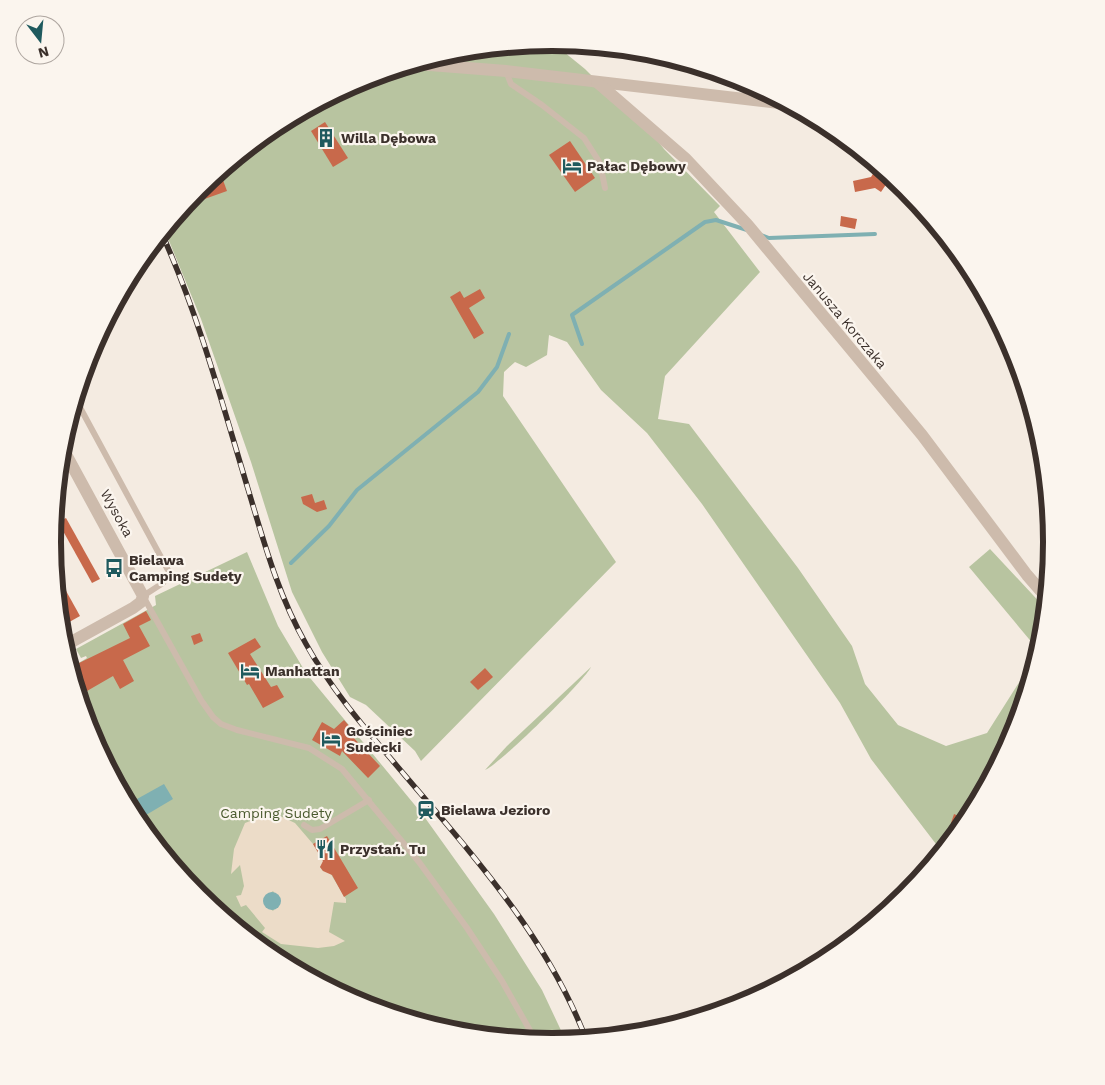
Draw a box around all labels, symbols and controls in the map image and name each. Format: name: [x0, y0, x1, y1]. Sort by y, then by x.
north arrow: [15, 15, 65, 65]
text: N: [36, 43, 51, 62]
building icon: Willa Dębowa: [315, 127, 337, 149]
place label: Willa Dębowa: [341, 130, 437, 146]
hotel icon: Pałac Dębowy: [561, 155, 583, 177]
place label: Pałac Dębowy: [587, 158, 686, 174]
street label: Janusza Korczaka: [800, 268, 890, 372]
street label: Wysoka: [97, 486, 137, 540]
place label: Bielawa Camping Sudety: [129, 552, 242, 584]
bus stop icon: Bielawa Camping Sudety: [103, 557, 125, 579]
hotel icon: Manhattan: [239, 660, 261, 682]
place label: Manhattan: [265, 663, 340, 679]
place label: Gościniec Sudecki: [346, 723, 413, 755]
hotel icon: Gościniec Sudecki: [320, 728, 342, 750]
station icon: Bielawa Jezioro: [415, 799, 437, 821]
place label: Bielawa Jezioro: [441, 802, 550, 818]
park label: Camping Sudety: [220, 805, 333, 821]
restaurant icon: Przystań. Tu: [314, 838, 336, 860]
place label: Przystań. Tu: [340, 841, 426, 857]

